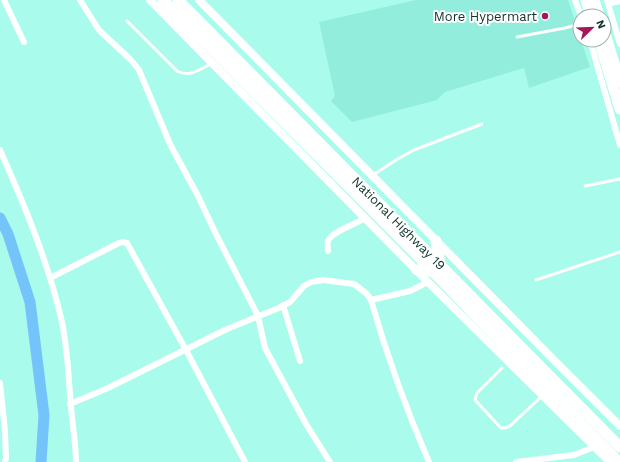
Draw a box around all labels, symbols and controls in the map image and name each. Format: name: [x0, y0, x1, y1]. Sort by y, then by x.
north arrow: [572, 8, 612, 48]
place label: More Hypermart: [434, 9, 538, 24]
marker: More Hypermart: [540, 11, 550, 21]
text: N: [593, 18, 608, 31]
street label: National Highway 19: [349, 174, 448, 273]

